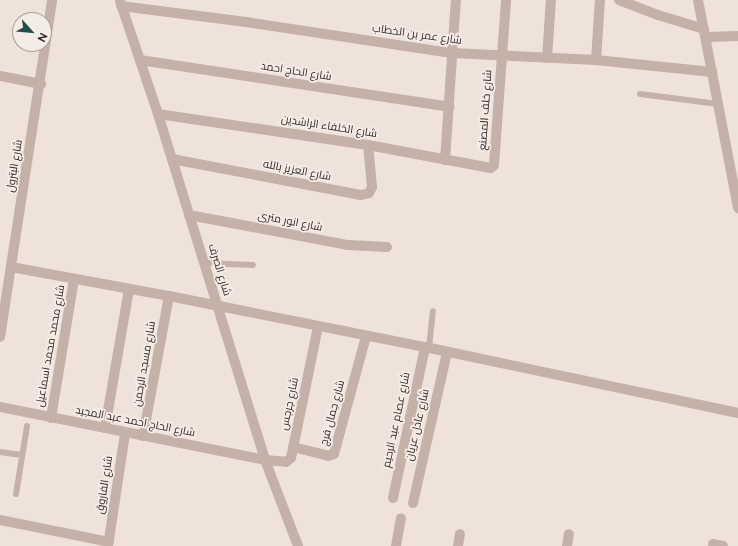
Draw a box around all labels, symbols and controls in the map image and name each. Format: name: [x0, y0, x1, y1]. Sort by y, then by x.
north arrow: [12, 12, 52, 52]
street label: شارع عمر بن الخطاب: [371, 22, 463, 48]
text: N: [35, 31, 50, 44]
street label: شارع الحاج احمد: [260, 60, 332, 84]
street label: شارع خلف المصنع: [477, 69, 495, 151]
street label: شارع الخلفاء الراشدين: [280, 113, 378, 141]
street label: شارع البترول: [4, 139, 26, 193]
street label: شارع العزيز بالله: [262, 158, 332, 184]
street label: شارع انور مترى: [257, 209, 323, 235]
street label: شارع الصرف: [205, 242, 233, 298]
street label: شارع محمد محمد اسماعيل: [34, 284, 68, 408]
street label: شارع مسجد الرحمن: [131, 320, 159, 408]
street label: شارع عصام عبد الرحيم: [380, 371, 414, 469]
street label: شارع جرجس: [278, 377, 302, 431]
street label: شارع جمال فرج: [318, 379, 348, 447]
street label: شارع عادل عريان: [403, 388, 433, 462]
street label: شارع الحاج احمد عبد المجيد: [74, 404, 196, 440]
street label: شارع الفاروق: [94, 455, 116, 515]

